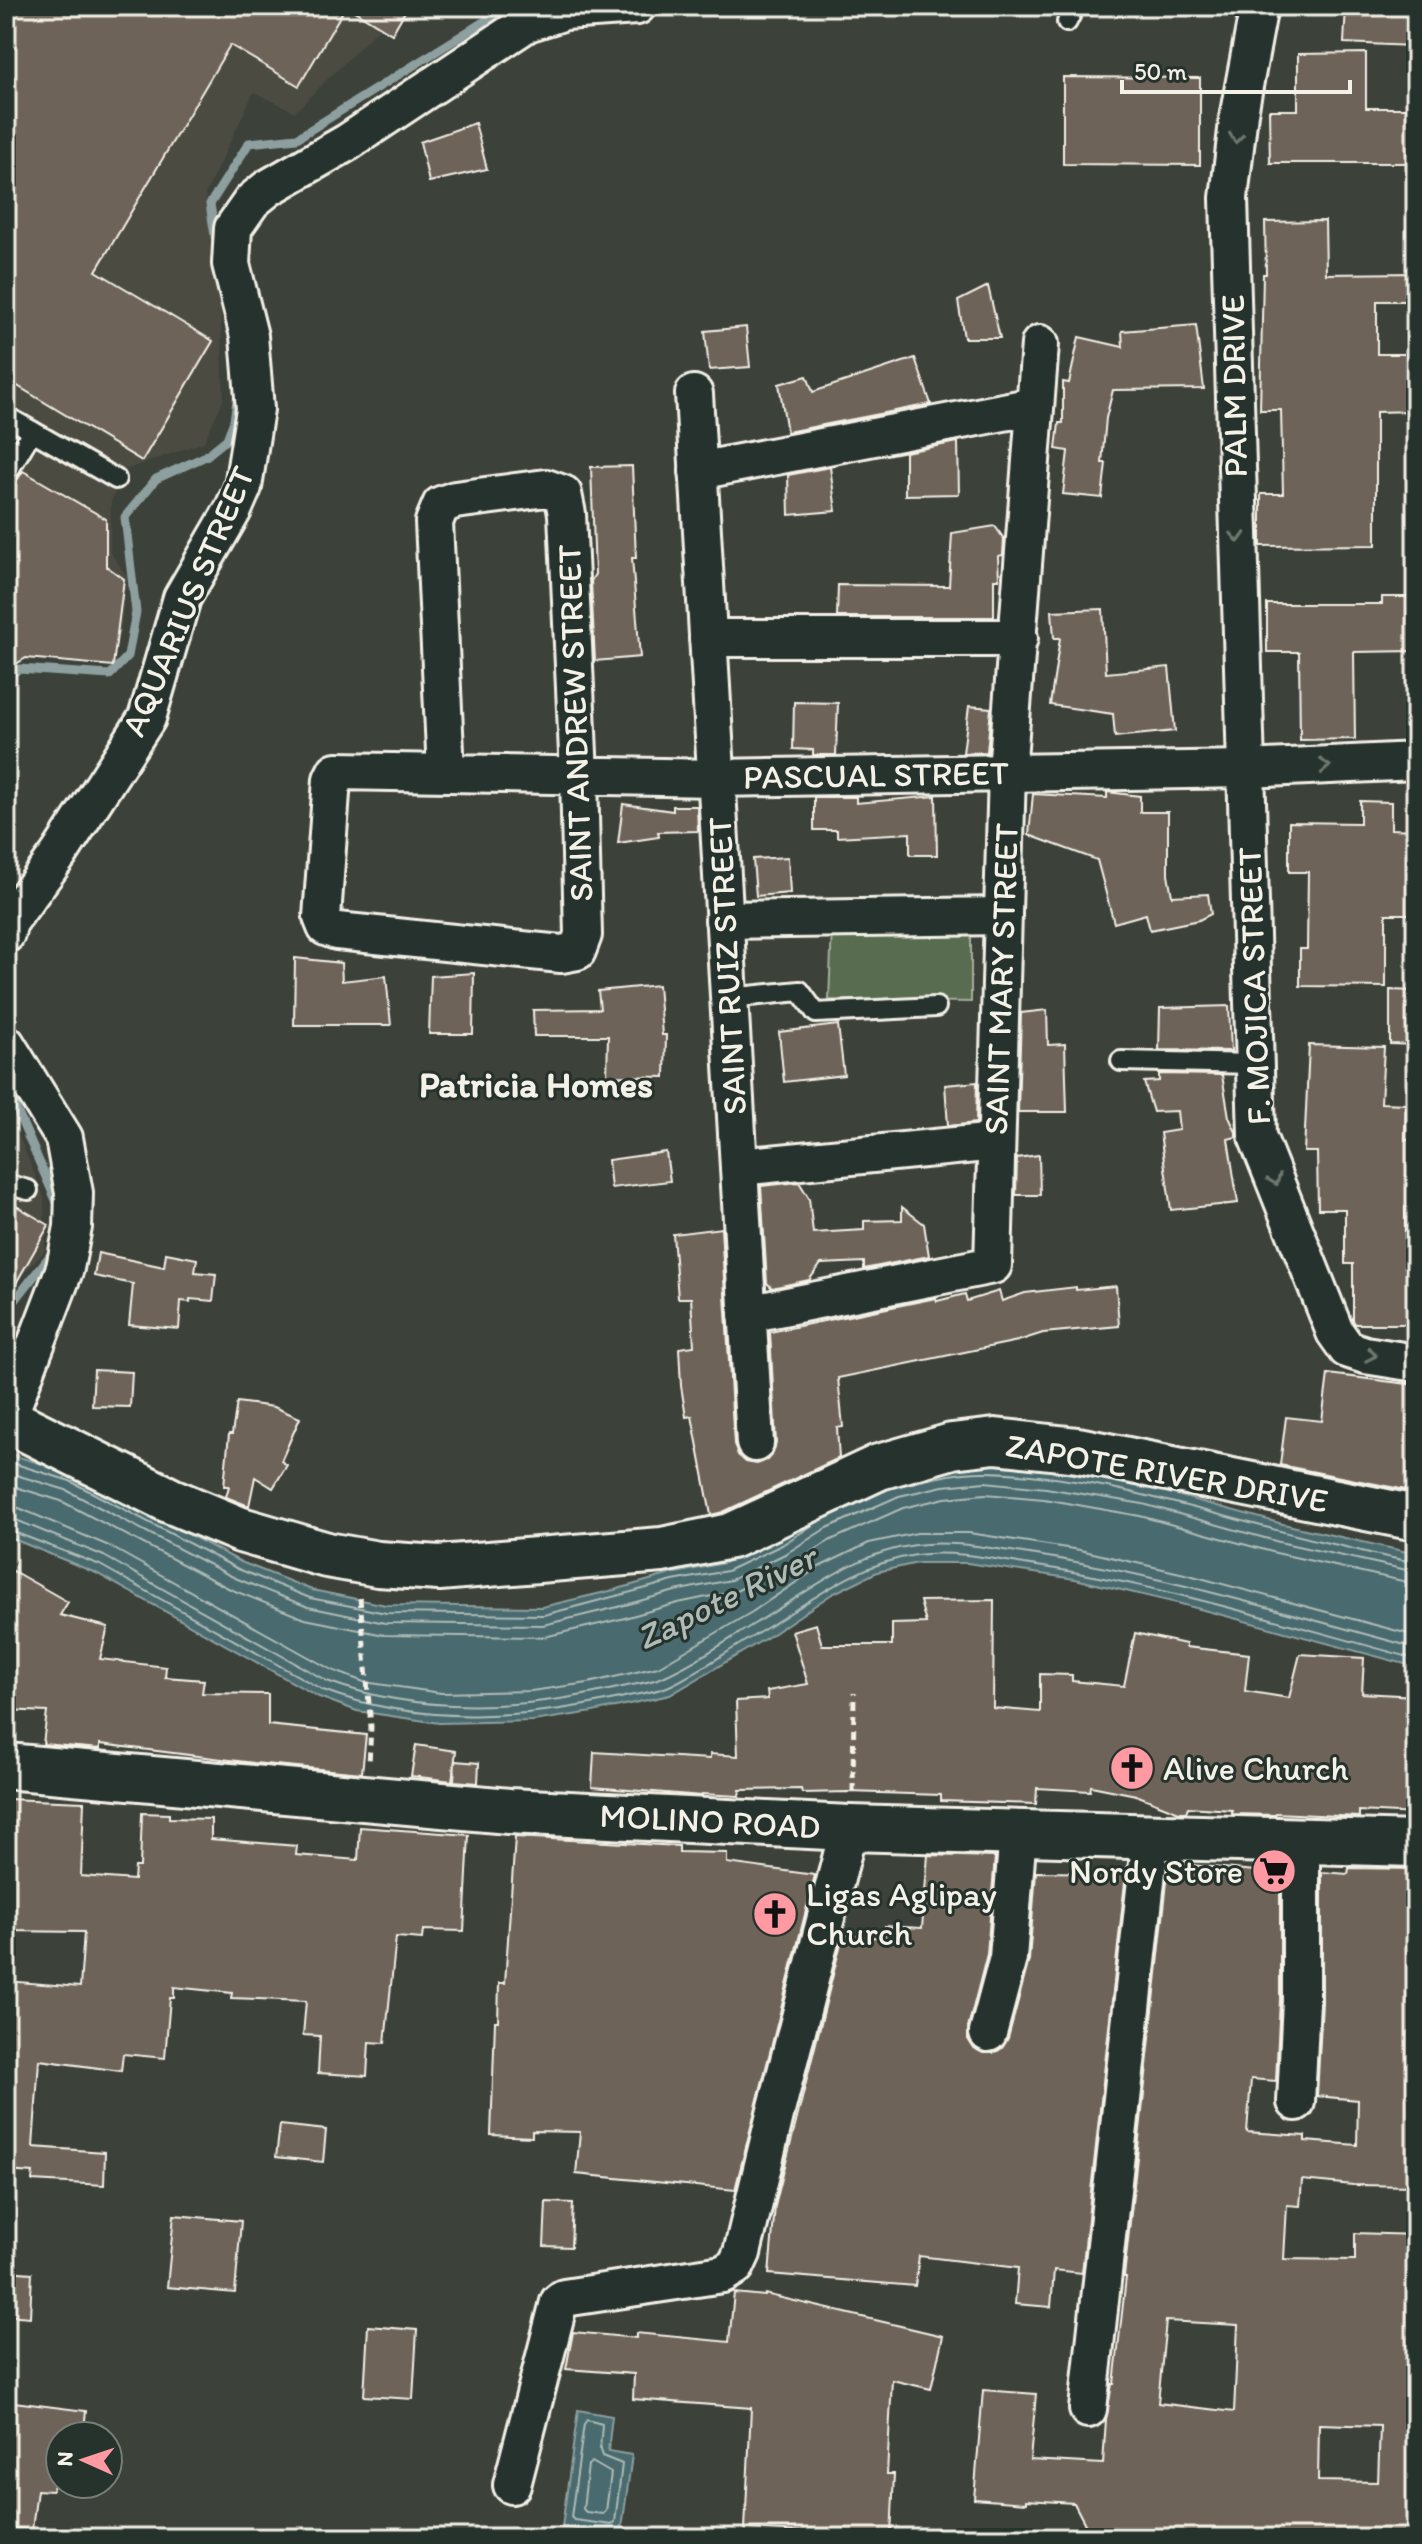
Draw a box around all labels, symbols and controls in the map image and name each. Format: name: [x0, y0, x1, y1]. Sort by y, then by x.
scale bar: [1122, 44, 1350, 94]
text: 50 m: [1134, 57, 1187, 86]
one-way arrow: [1228, 132, 1245, 145]
street label: PALM DRIVE: [1212, 294, 1256, 478]
street label: AQUARIUS STREET: [113, 460, 263, 742]
one-way arrow: [1230, 531, 1247, 544]
street label: SAINT ANDREW STREET: [548, 544, 602, 902]
street label: PASCUAL STREET: [743, 752, 1009, 798]
one-way arrow: [1319, 757, 1332, 774]
street label: SAINT RUIZ STREET: [699, 816, 755, 1116]
street label: SAINT MARY STREET: [975, 822, 1027, 1136]
street label: F. MOJICA STREET: [1229, 846, 1279, 1126]
district label: Patricia Homes: [419, 1063, 653, 1106]
one-way arrow: [1265, 1172, 1282, 1186]
one-way arrow: [1364, 1346, 1377, 1363]
street label: ZAPOTE RIVER DRIVE: [1003, 1424, 1331, 1522]
water label: Zapote River: [629, 1533, 826, 1659]
church icon: Alive Church: [1108, 1744, 1156, 1792]
place label: Alive Church: [1163, 1748, 1349, 1789]
street label: MOLINO ROAD: [599, 1795, 821, 1847]
supermarket icon: Nordy Store: [1250, 1847, 1298, 1895]
place label: Nordy Store: [1069, 1851, 1243, 1892]
place label: Ligas Aglipay Church: [806, 1874, 997, 1954]
church icon: Ligas Aglipay Church: [751, 1890, 799, 1938]
north arrow: [44, 2420, 124, 2500]
text: N: [51, 2451, 78, 2467]

